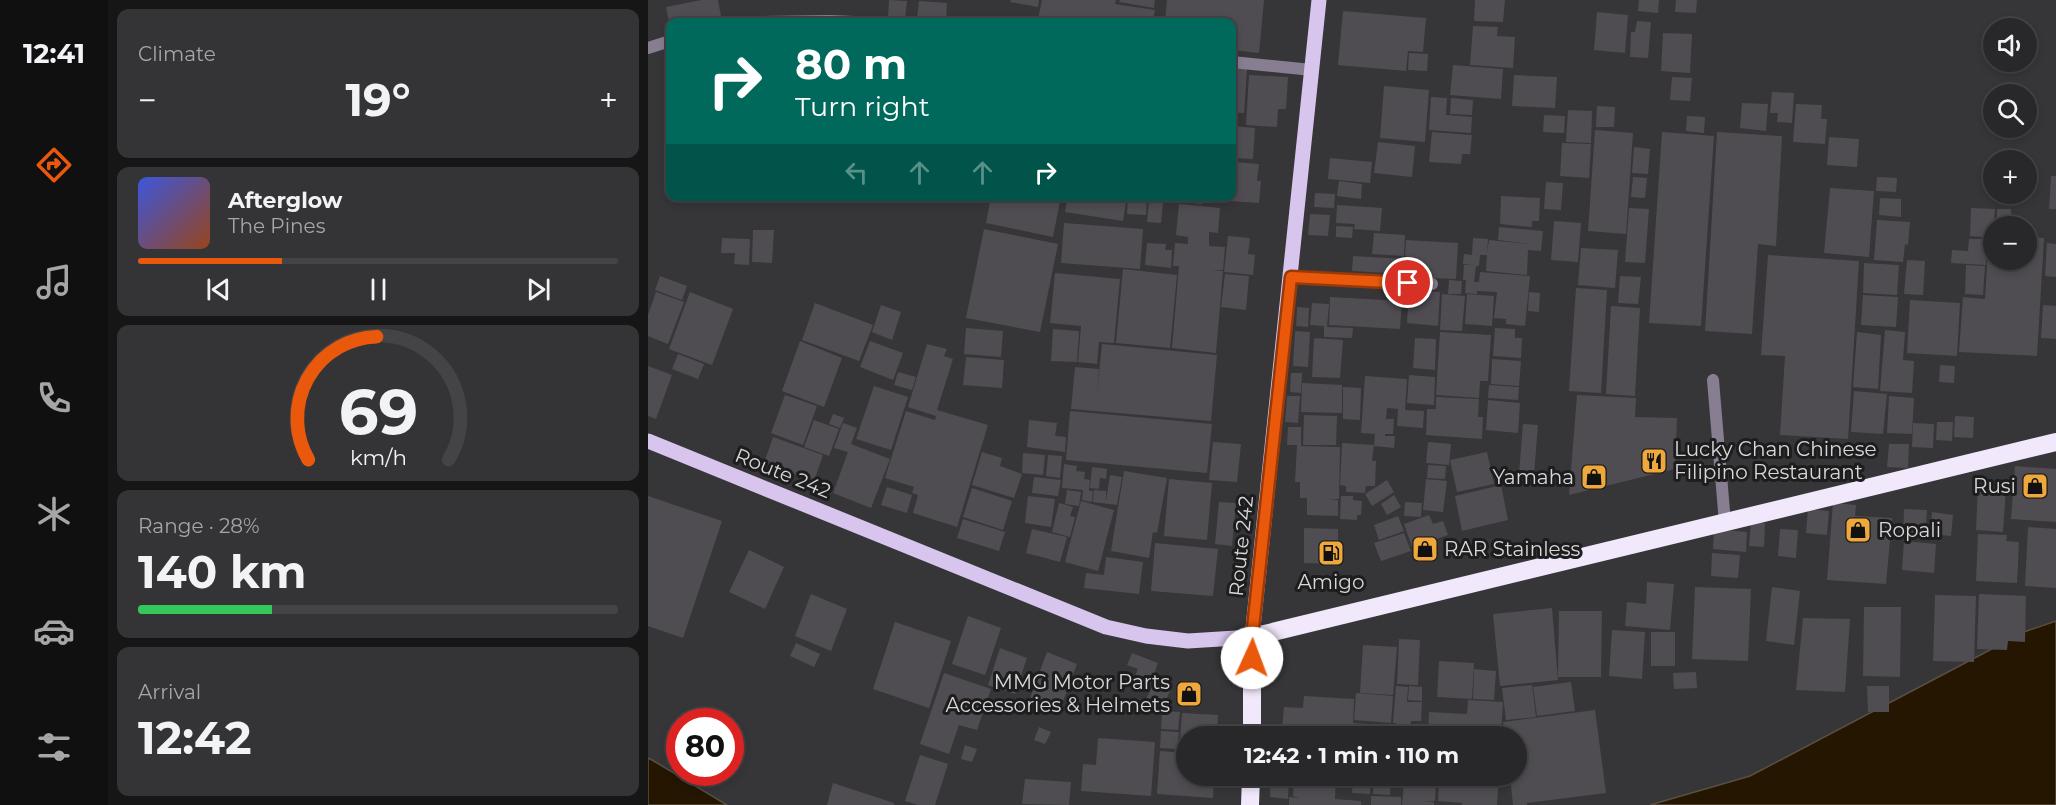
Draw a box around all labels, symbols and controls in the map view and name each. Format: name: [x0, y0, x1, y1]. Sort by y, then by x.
map controls: [1983, 18, 2037, 270]
button: sound: [1983, 18, 2037, 72]
text: 12:41: [23, 37, 85, 70]
text: 80 m: [795, 38, 907, 90]
text: Climate: [138, 42, 216, 66]
icon: right: [696, 42, 774, 120]
text: 19°: [345, 72, 411, 127]
text: −: [138, 80, 157, 120]
text: +: [599, 80, 618, 120]
button: search: [1983, 84, 2037, 138]
text: Turn right: [795, 90, 930, 123]
icon: directions: [33, 144, 75, 186]
button: +: [1983, 150, 2037, 204]
icon: left: [840, 156, 873, 189]
icon: ahead: [903, 156, 936, 189]
icon: ahead: [966, 156, 999, 189]
icon: right: [1029, 156, 1062, 189]
text: Afterglow: [228, 187, 342, 214]
text: The Pines: [228, 214, 325, 238]
button: −: [1983, 216, 2037, 270]
pin: [1382, 257, 1433, 308]
icon: music: [33, 261, 75, 303]
icon: arrive: [1391, 266, 1424, 299]
icon: previous: [202, 273, 235, 306]
icon: pause: [362, 273, 395, 306]
icon: next: [522, 273, 555, 306]
text: 69: [338, 374, 418, 450]
icon: phone: [33, 377, 75, 419]
place label: Lucky Chan Chinese Filipino Restaurant: [1674, 437, 1877, 484]
street label: Route 242: [732, 443, 834, 503]
text: km/h: [349, 444, 407, 470]
restaurant icon: Lucky Chan Chinese Filipino Restaurant: [1639, 446, 1669, 476]
shop icon: Yamaha: [1579, 462, 1609, 492]
place label: Yamaha: [1492, 465, 1574, 489]
shop icon: Rusi: [2020, 471, 2050, 501]
place label: Rusi: [1973, 474, 2016, 498]
icon: climate: [33, 493, 75, 535]
street label: Route 242: [1224, 495, 1258, 597]
text: Range · 28%: [138, 514, 259, 538]
shop icon: Ropali: [1843, 515, 1873, 545]
place label: Ropali: [1878, 518, 1941, 542]
shop icon: RAR Stainless: [1410, 534, 1440, 564]
place label: RAR Stainless: [1444, 537, 1580, 561]
fuel station icon: Amigo: [1316, 538, 1346, 568]
text: 140 km: [138, 544, 306, 599]
place label: Amigo: [1297, 570, 1365, 594]
icon: car: [33, 610, 75, 652]
position arrow: [1220, 626, 1284, 690]
place label: MMG Motor Parts Accessories & Helmets: [946, 670, 1170, 717]
shop icon: MMG Motor Parts Accessories & Helmets: [1174, 679, 1204, 709]
text: Arrival: [138, 680, 201, 704]
speed limit sign: 80: [666, 708, 744, 786]
text: 12:42: [138, 710, 252, 765]
icon: filters: [33, 726, 75, 768]
text: 12:42 · 1 min · 110 m: [1244, 742, 1459, 769]

